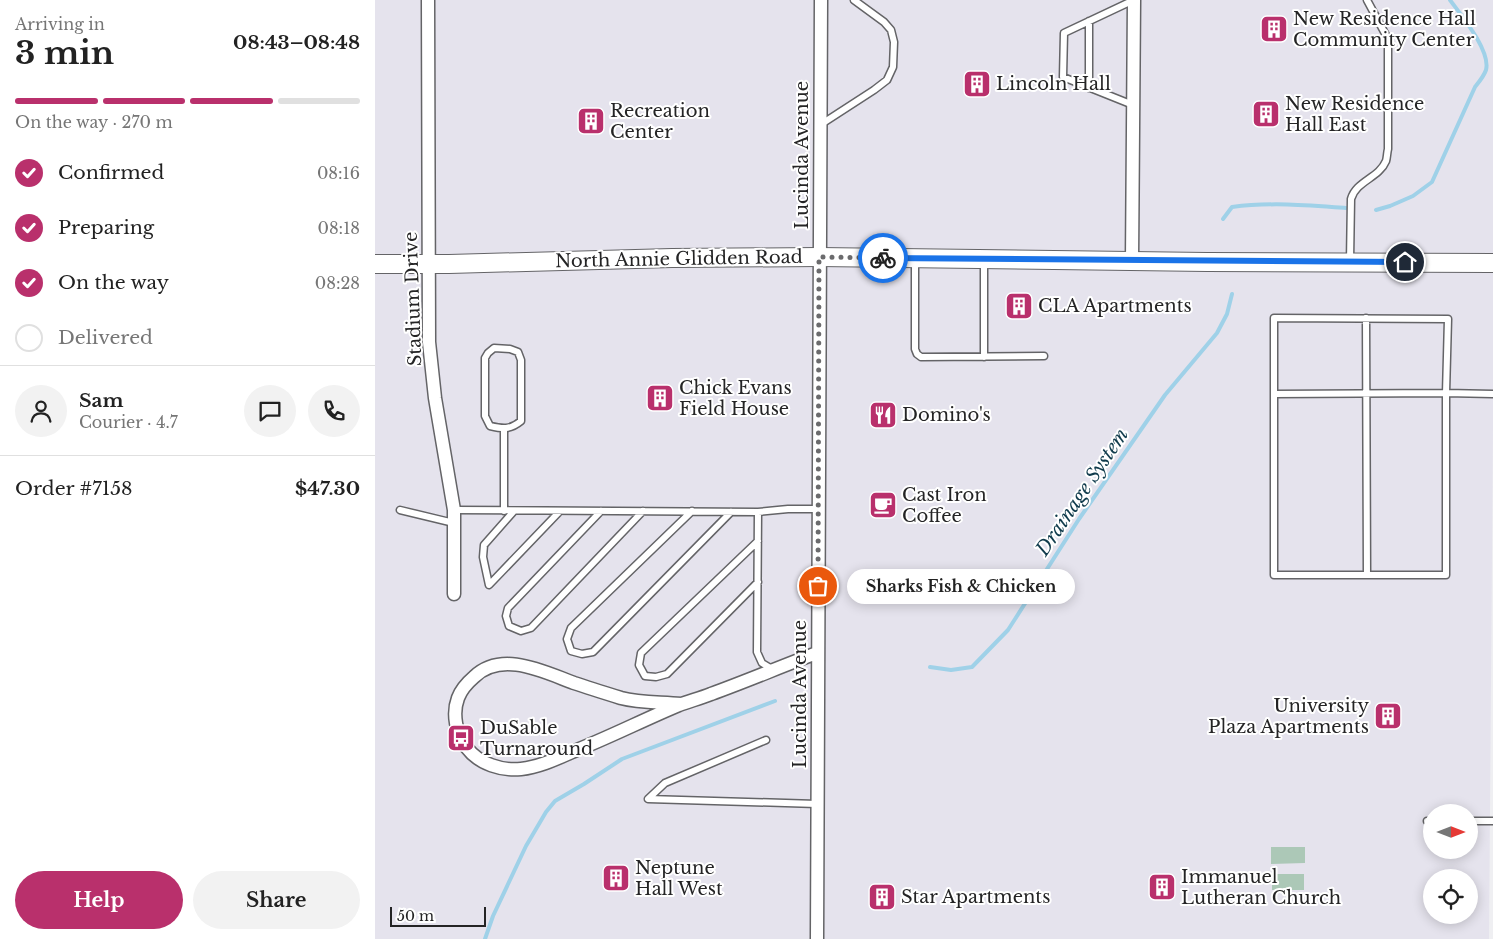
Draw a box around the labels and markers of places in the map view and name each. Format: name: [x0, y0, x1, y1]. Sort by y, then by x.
place label: New Residence Hall Community Center: [1293, 8, 1476, 51]
building icon: New Residence Hall Community Center: [1259, 14, 1289, 44]
building icon: Lincoln Hall: [962, 69, 992, 99]
place label: Lincoln Hall: [996, 73, 1111, 95]
place label: New Residence Hall East: [1285, 93, 1424, 136]
building icon: New Residence Hall East: [1251, 99, 1281, 129]
place label: Recreation Center: [610, 100, 710, 143]
building icon: Recreation Center: [576, 106, 606, 136]
pin: [1384, 241, 1426, 283]
building icon: CLA Apartments: [1004, 291, 1034, 321]
place label: CLA Apartments: [1038, 295, 1192, 317]
place label: Chick Evans Field House: [679, 377, 792, 420]
building icon: Chick Evans Field House: [645, 383, 675, 413]
restaurant icon: Domino's: [868, 400, 898, 430]
place label: Domino's: [902, 404, 991, 426]
place label: Cast Iron Coffee: [902, 484, 987, 527]
cafe icon: Cast Iron Coffee: [868, 490, 898, 520]
pin: [797, 565, 839, 607]
callout: Sharks Fish & Chicken: [848, 568, 1075, 604]
place label: University Plaza Apartments: [1208, 695, 1369, 738]
building icon: University Plaza Apartments: [1373, 701, 1403, 731]
place label: DuSable Turnaround: [480, 717, 593, 760]
bus stop icon: DuSable Turnaround: [446, 723, 476, 753]
place label: Neptune Hall West: [635, 857, 723, 900]
building icon: Neptune Hall West: [601, 863, 631, 893]
place label: Immanuel Lutheran Church: [1181, 866, 1341, 909]
building icon: Immanuel Lutheran Church: [1147, 872, 1177, 902]
building icon: Star Apartments: [867, 882, 897, 912]
place label: Star Apartments: [901, 886, 1050, 908]

